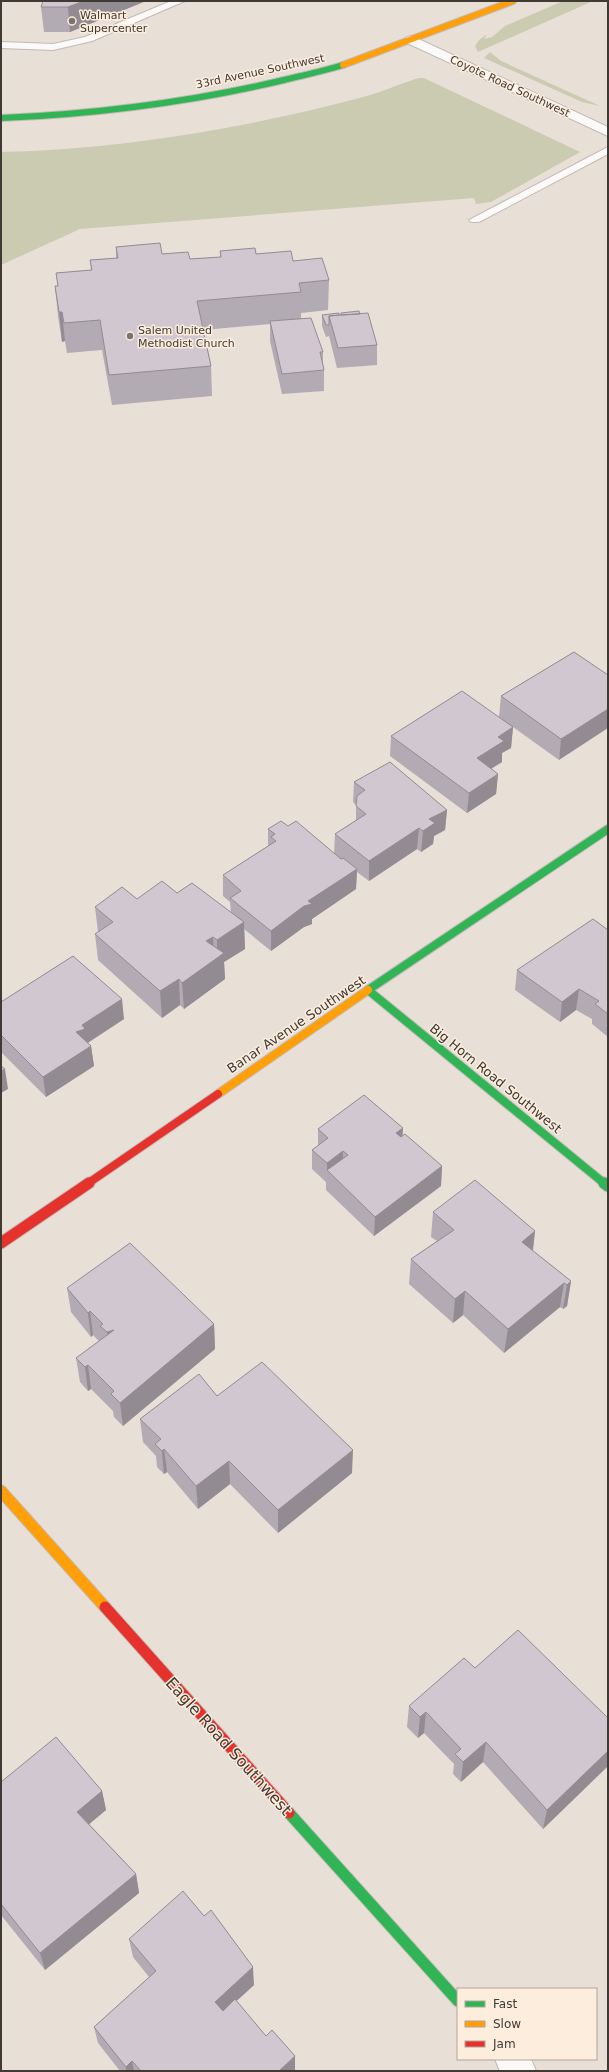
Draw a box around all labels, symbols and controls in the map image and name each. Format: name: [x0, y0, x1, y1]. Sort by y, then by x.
place label: Walmart Supercenter: [80, 9, 148, 35]
marker: Walmart Supercenter: [67, 16, 77, 26]
street label: 33rd Avenue Southwest: [195, 51, 326, 91]
street label: Coyote Road Southwest: [448, 53, 573, 120]
place label: Salem United Methodist Church: [138, 324, 235, 350]
marker: Salem United Methodist Church: [125, 331, 135, 341]
street label: Banar Avenue Southwest: [224, 973, 368, 1076]
street label: Big Horn Road Southwest: [427, 1021, 565, 1136]
street label: Eagle Road Southwest: [162, 1674, 295, 1819]
legend: [457, 1988, 597, 2060]
text: Fast: [493, 1997, 517, 2011]
text: Slow: [493, 2017, 521, 2031]
text: Jam: [492, 2037, 516, 2051]

